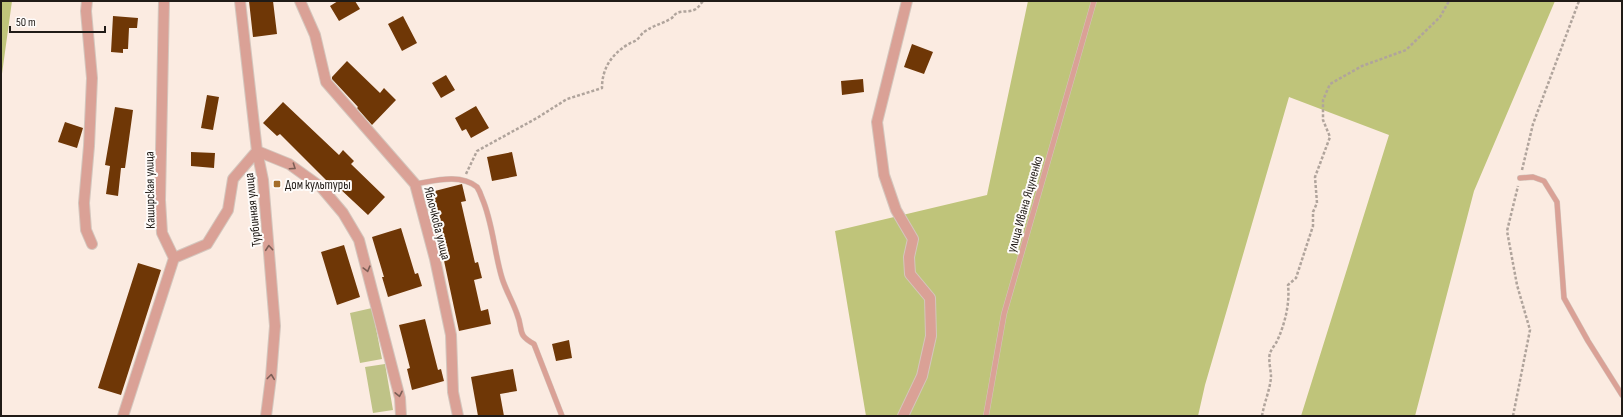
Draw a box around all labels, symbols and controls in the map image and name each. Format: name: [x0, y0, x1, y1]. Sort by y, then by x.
scale bar: [10, 8, 105, 34]
text: 50 m: [16, 15, 36, 30]
street label: Каширская улица: [141, 151, 159, 229]
street label: улица Ивана Яцуненко: [1004, 154, 1046, 254]
one-way arrow: [288, 162, 295, 169]
street label: Турбинная улица: [241, 172, 265, 248]
place label: Дом культуры: [285, 177, 351, 193]
marker: Дом культуры: [272, 179, 282, 189]
street label: Яблочкова улица: [420, 185, 454, 261]
one-way arrow: [264, 245, 273, 251]
one-way arrow: [362, 265, 370, 272]
one-way arrow: [266, 374, 275, 380]
one-way arrow: [394, 391, 403, 398]

